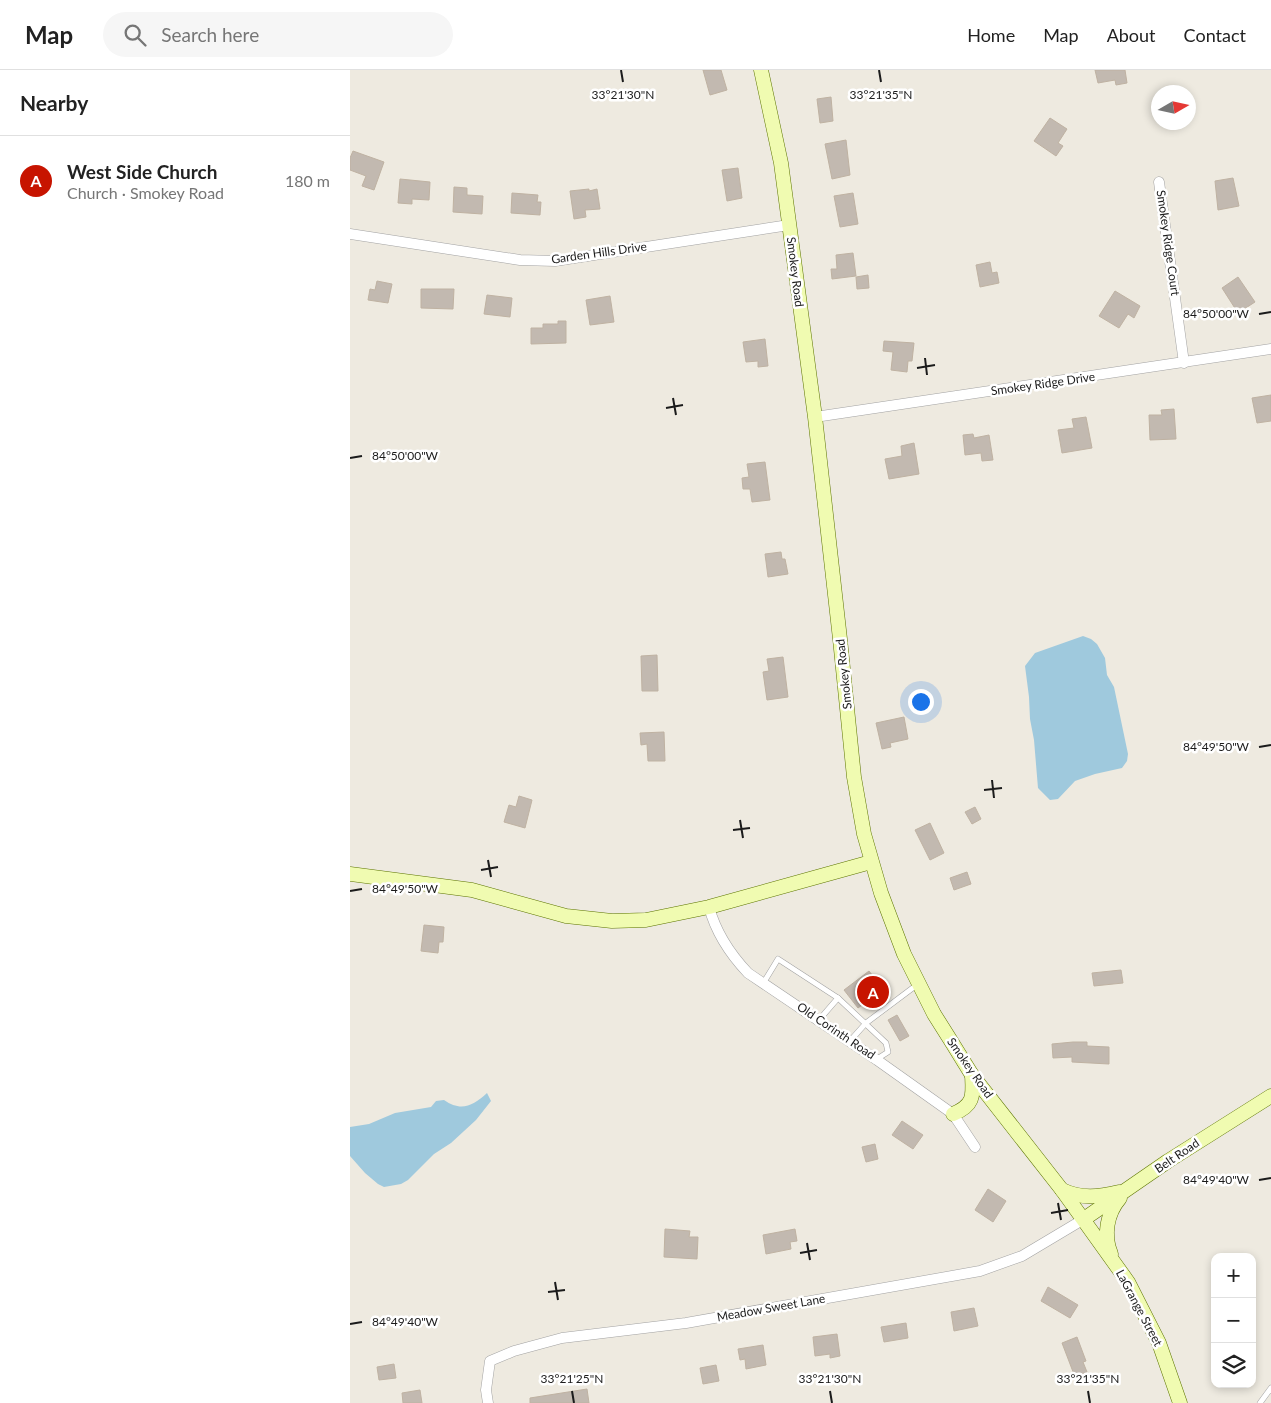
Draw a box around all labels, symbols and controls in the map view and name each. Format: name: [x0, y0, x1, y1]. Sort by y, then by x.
search box: [103, 12, 453, 57]
text: Map: [25, 20, 73, 49]
icon: search: [121, 21, 149, 49]
text: Search here: [161, 23, 259, 46]
text: Home: [967, 24, 1015, 46]
text: Map: [1043, 24, 1079, 46]
text: About: [1107, 24, 1156, 46]
text: Contact: [1184, 24, 1246, 46]
north arrow: [1151, 85, 1196, 130]
text: 33°21'30"N: [592, 87, 654, 102]
text: 33°21'35"N: [850, 87, 912, 102]
text: Nearby: [20, 90, 88, 115]
text: West Side Church: [67, 160, 217, 183]
text: A: [30, 171, 42, 190]
text: 180 m: [285, 171, 330, 190]
text: Church · Smokey Road: [67, 183, 224, 202]
street label: Smokey Ridge Court: [1154, 189, 1183, 297]
street label: Smokey Road: [784, 236, 807, 308]
street label: Garden Hills Drive: [550, 238, 648, 267]
text: 84°50'00"W: [1183, 306, 1250, 321]
street label: Smokey Ridge Drive: [990, 369, 1096, 398]
text: 84°50'00"W: [372, 448, 439, 463]
street label: Smokey Road: [832, 638, 855, 710]
your location: [908, 689, 934, 715]
text: 84°49'50"W: [1183, 739, 1250, 754]
text: 84°49'50"W: [372, 881, 439, 896]
pin: A: [857, 973, 889, 1011]
street label: Old Corinth Road: [794, 999, 878, 1062]
street label: Smokey Road: [944, 1035, 997, 1101]
street label: Belt Road: [1151, 1135, 1202, 1176]
text: 84°49'40"W: [1183, 1172, 1250, 1187]
map controls: [1211, 1253, 1256, 1388]
button: +: [1211, 1253, 1256, 1298]
street label: LaGrange Street: [1113, 1267, 1166, 1349]
street label: Meadow Sweet Lane: [716, 1291, 826, 1324]
button: −: [1211, 1298, 1256, 1343]
text: 84°49'40"W: [372, 1314, 439, 1329]
button: layers: [1211, 1343, 1256, 1388]
text: 33°21'25"N: [541, 1371, 603, 1386]
text: 33°21'30"N: [799, 1371, 861, 1386]
text: 33°21'35"N: [1057, 1371, 1119, 1386]

